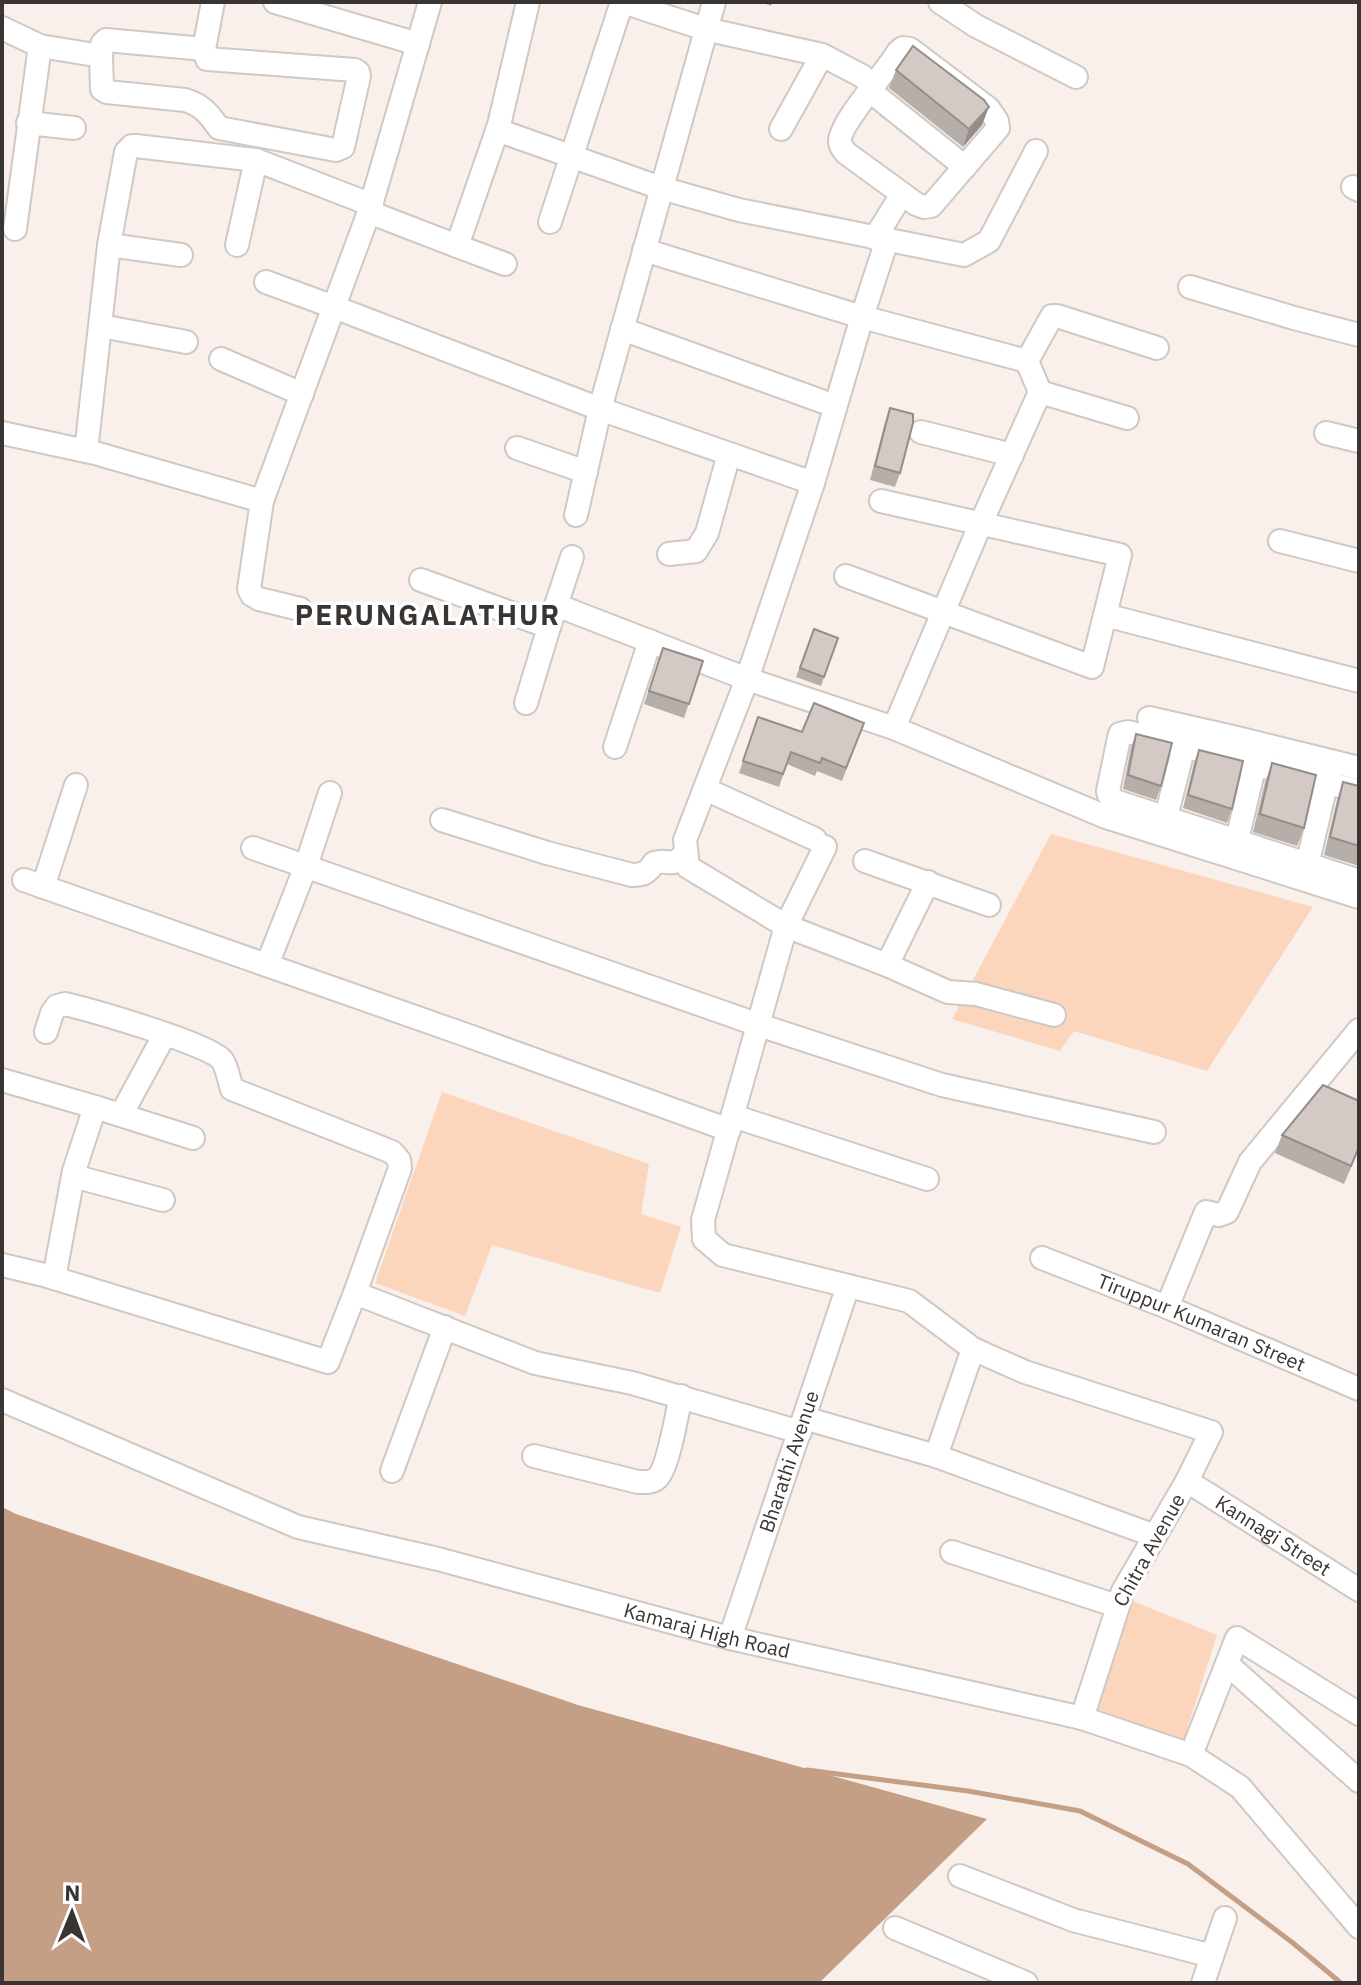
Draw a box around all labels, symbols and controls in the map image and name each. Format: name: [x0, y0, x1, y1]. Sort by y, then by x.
district label: PERUNGALATHUR: [295, 596, 561, 633]
street label: Tiruppur Kumaran Street: [1094, 1267, 1310, 1378]
street label: Bharathi Avenue: [752, 1387, 825, 1536]
street label: Chitra Avenue: [1106, 1488, 1191, 1611]
street label: Kannagi Street: [1211, 1489, 1336, 1582]
street label: Kamaraj High Road: [621, 1596, 793, 1664]
north arrow: [32, 1873, 112, 1953]
text: N: [64, 1878, 81, 1907]

